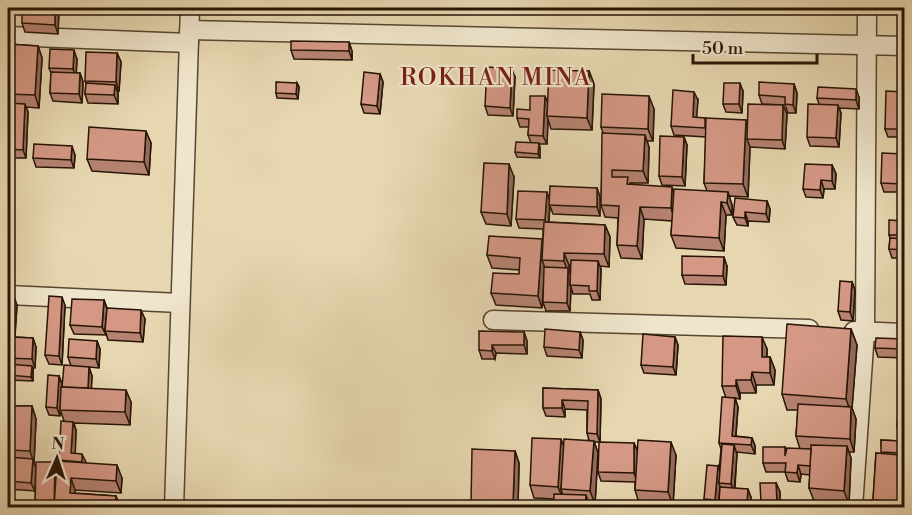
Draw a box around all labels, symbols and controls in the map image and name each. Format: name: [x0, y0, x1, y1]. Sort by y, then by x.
scale bar: [693, 27, 818, 65]
text: 50 m: [702, 37, 744, 60]
district label: ROKHAN MINA: [400, 63, 592, 93]
north arrow: [27, 428, 87, 488]
text: N: [51, 434, 65, 454]

